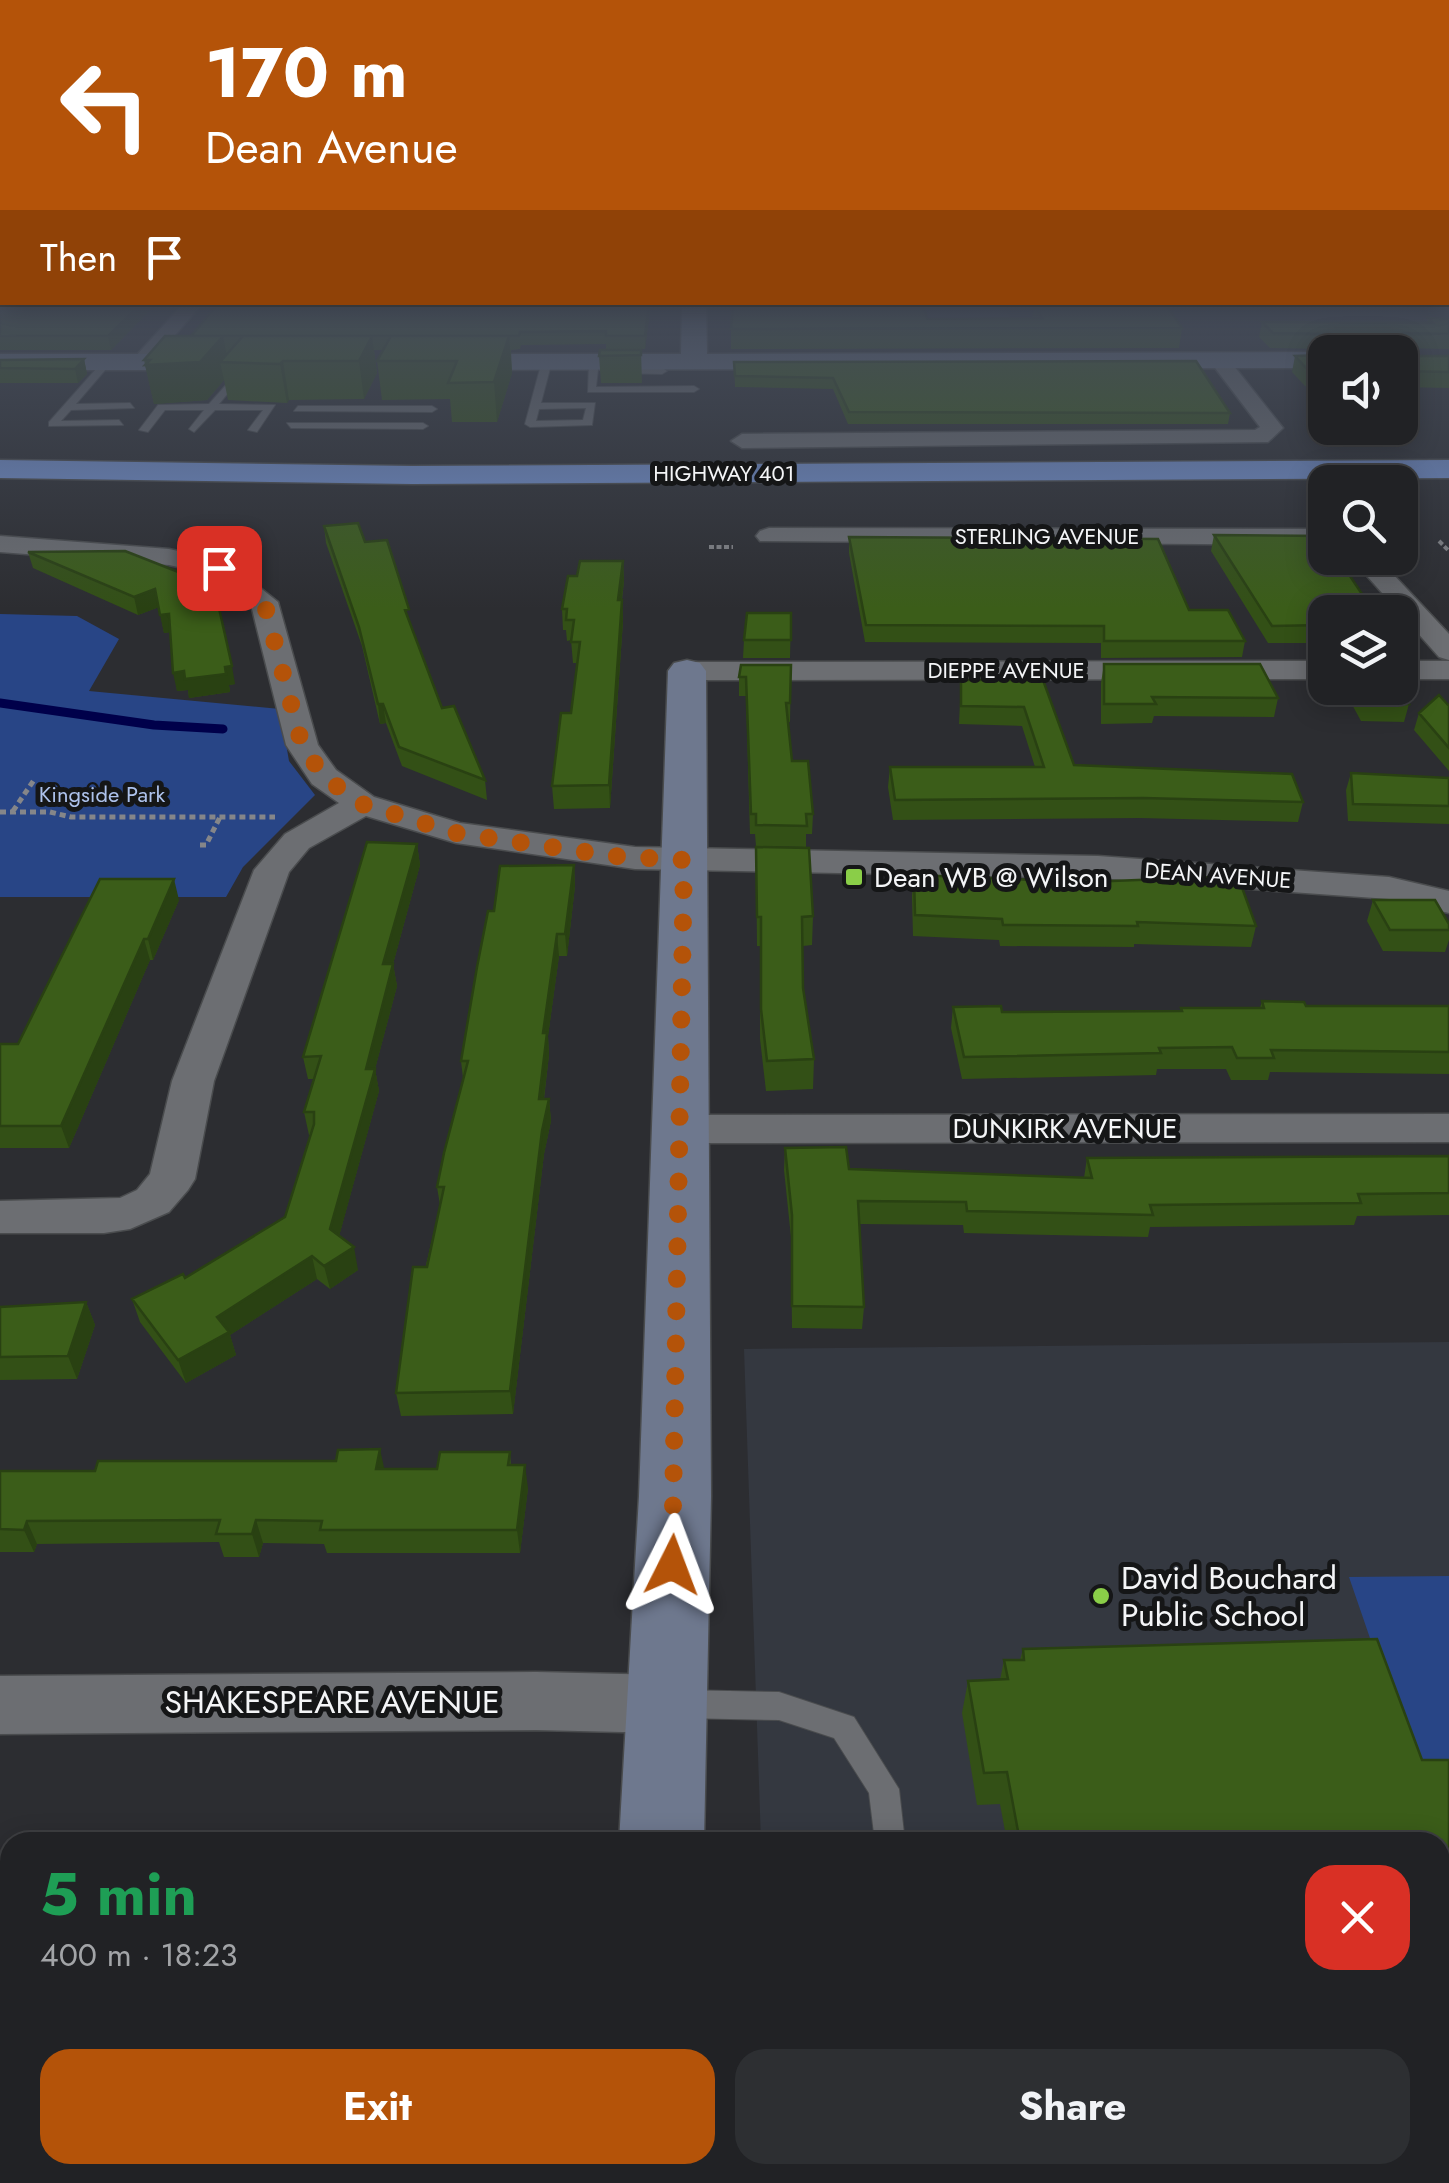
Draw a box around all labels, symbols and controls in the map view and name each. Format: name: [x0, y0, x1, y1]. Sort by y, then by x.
text: 170 m: [205, 22, 408, 123]
icon: left: [40, 40, 170, 170]
text: Dean Avenue: [205, 115, 458, 180]
text: Then: [40, 230, 117, 285]
icon: arrive: [137, 230, 192, 285]
map controls: [1308, 335, 1418, 705]
button: sound: [1308, 335, 1418, 445]
street label: HIGHWAY 401: [653, 457, 795, 489]
button: search: [1308, 465, 1418, 575]
street label: STERLING AVENUE: [955, 520, 1139, 552]
pin: [177, 526, 262, 611]
icon: arrive: [192, 541, 247, 596]
button: layers: [1308, 595, 1418, 705]
street label: DIEPPE AVENUE: [927, 654, 1085, 686]
park label: Kingside Park: [39, 778, 166, 810]
street label: DEAN AVENUE: [1144, 854, 1292, 896]
place label: Dean WB @ Wilson: [874, 857, 1108, 898]
marker: Dean WB @ Wilson: [843, 866, 865, 888]
street label: DUNKIRK AVENUE: [952, 1108, 1178, 1149]
position arrow: [620, 1513, 724, 1617]
place label: David Bouchard Public School: [1121, 1555, 1337, 1638]
marker: David Bouchard Public School: [1090, 1585, 1112, 1607]
street label: SHAKESPEARE AVENUE: [164, 1679, 500, 1725]
text: 5 min: [40, 1851, 197, 1938]
button: close: [1305, 1865, 1410, 1970]
text: 400 m · 18:23: [40, 1932, 238, 1978]
button: Exit: [40, 2049, 715, 2164]
button: Share: [735, 2049, 1410, 2164]

